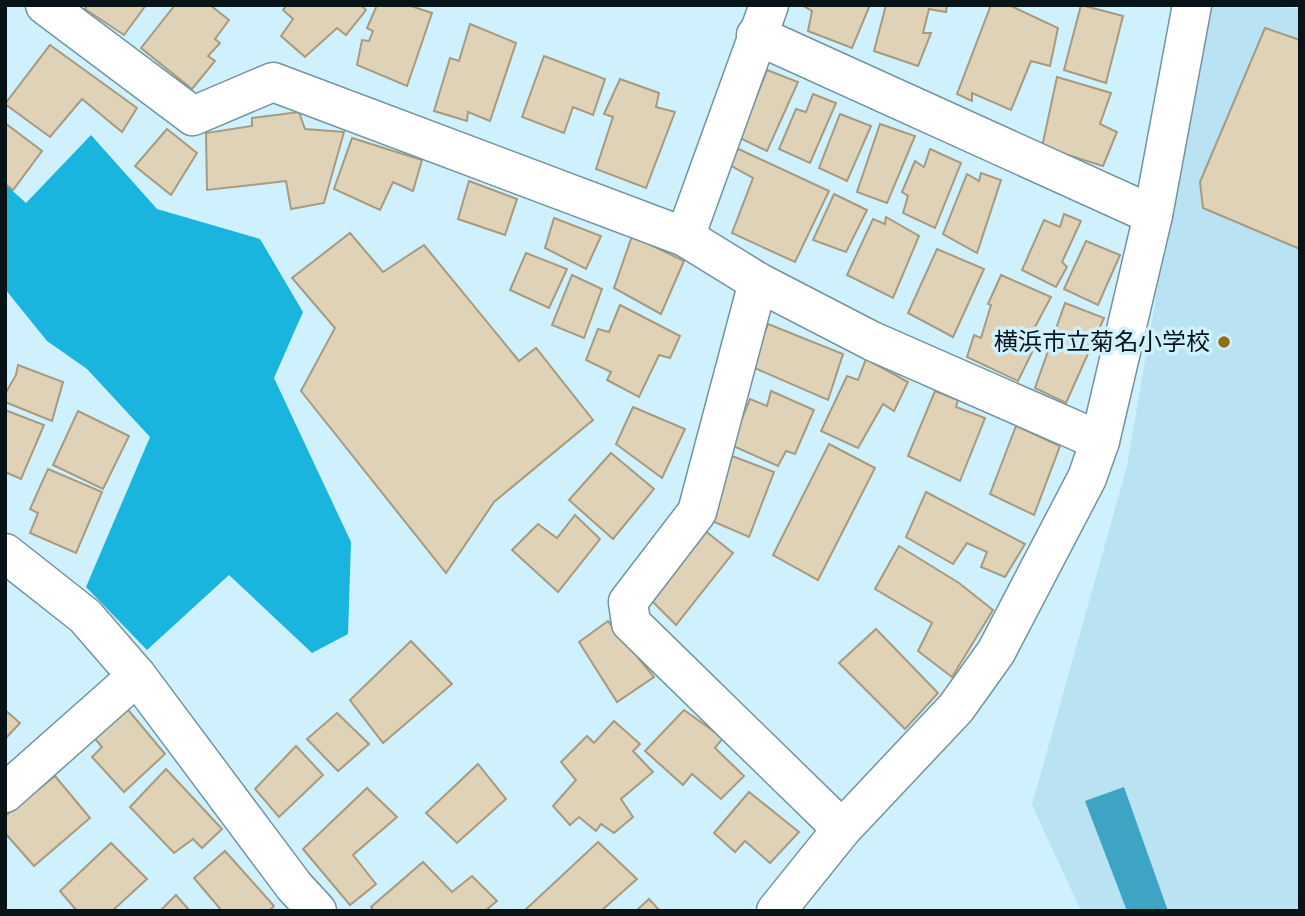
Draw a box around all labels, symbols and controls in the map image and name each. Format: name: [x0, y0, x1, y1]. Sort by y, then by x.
place label: 横浜市立菊名小学校: [994, 328, 1210, 356]
marker: 横浜市立菊名小学校: [1216, 334, 1232, 350]

